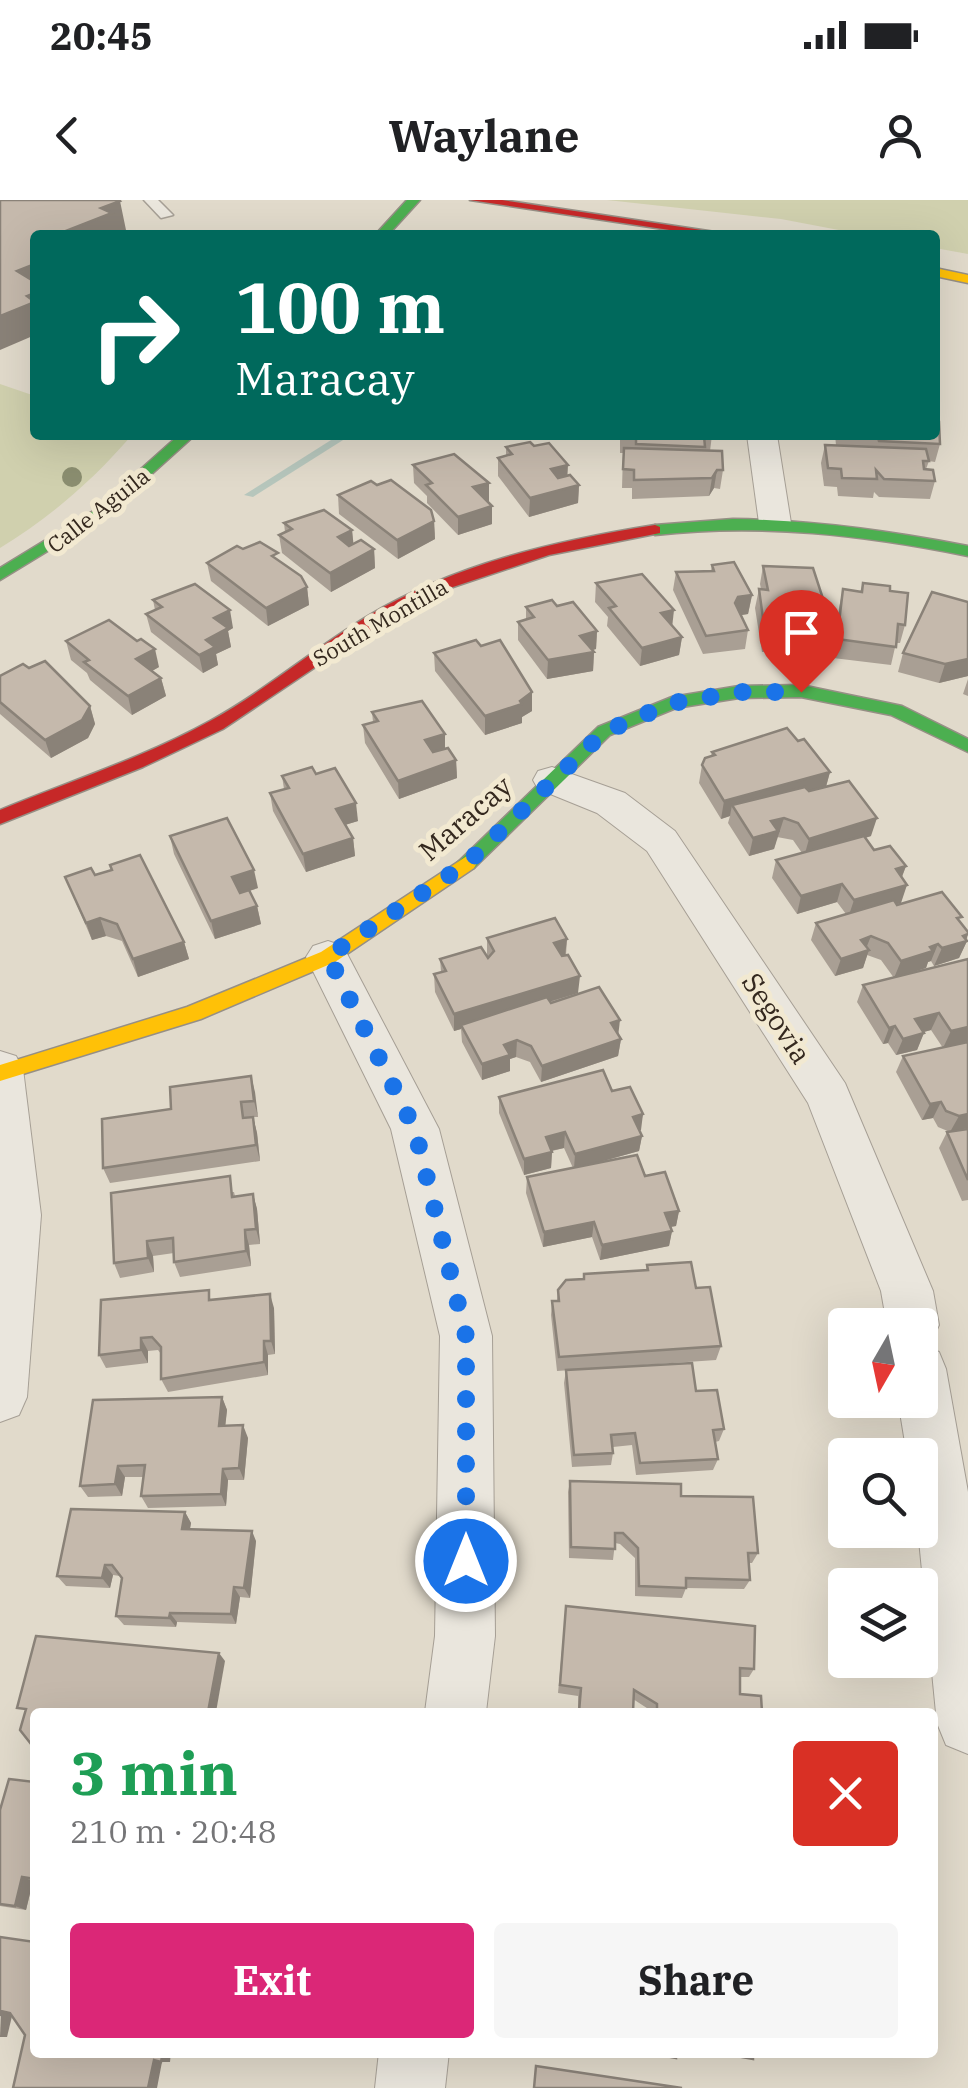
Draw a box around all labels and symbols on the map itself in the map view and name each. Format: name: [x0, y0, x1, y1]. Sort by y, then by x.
street label: Calle Aguila: [41, 461, 155, 559]
street label: South Montilla: [307, 572, 453, 672]
pin: [759, 590, 844, 693]
street label: Maracay: [411, 767, 519, 869]
street label: Segovia: [734, 966, 820, 1070]
north arrow: [828, 1308, 938, 1418]
position arrow: [414, 1509, 518, 1613]

